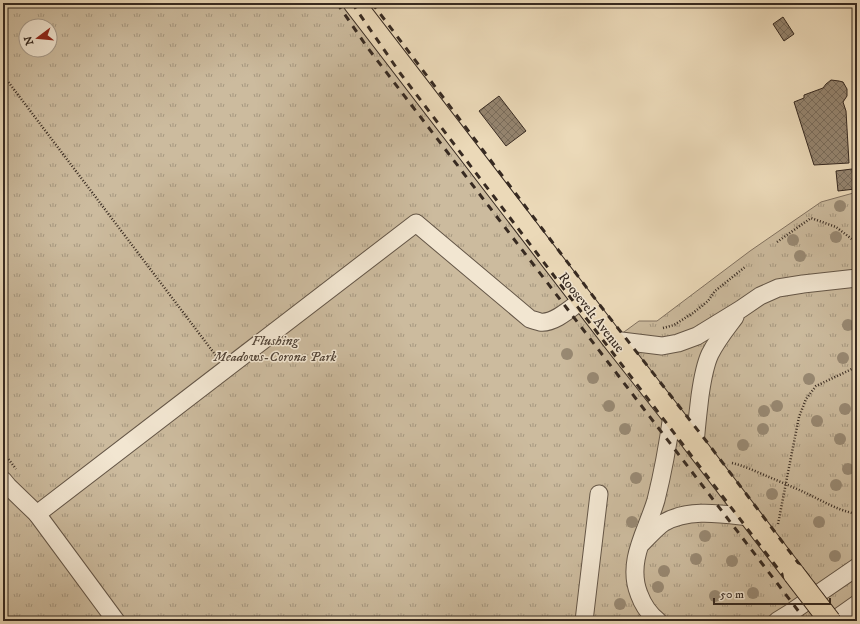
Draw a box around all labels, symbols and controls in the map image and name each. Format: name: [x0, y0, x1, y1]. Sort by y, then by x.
north arrow: [18, 18, 58, 58]
text: N: [21, 34, 37, 47]
street label: Roosevelt Avenue: [554, 269, 628, 357]
park label: Flushing Meadows-Corona Park: [213, 332, 336, 366]
scale bar: [714, 580, 830, 606]
text: 50 m: [720, 587, 744, 602]

